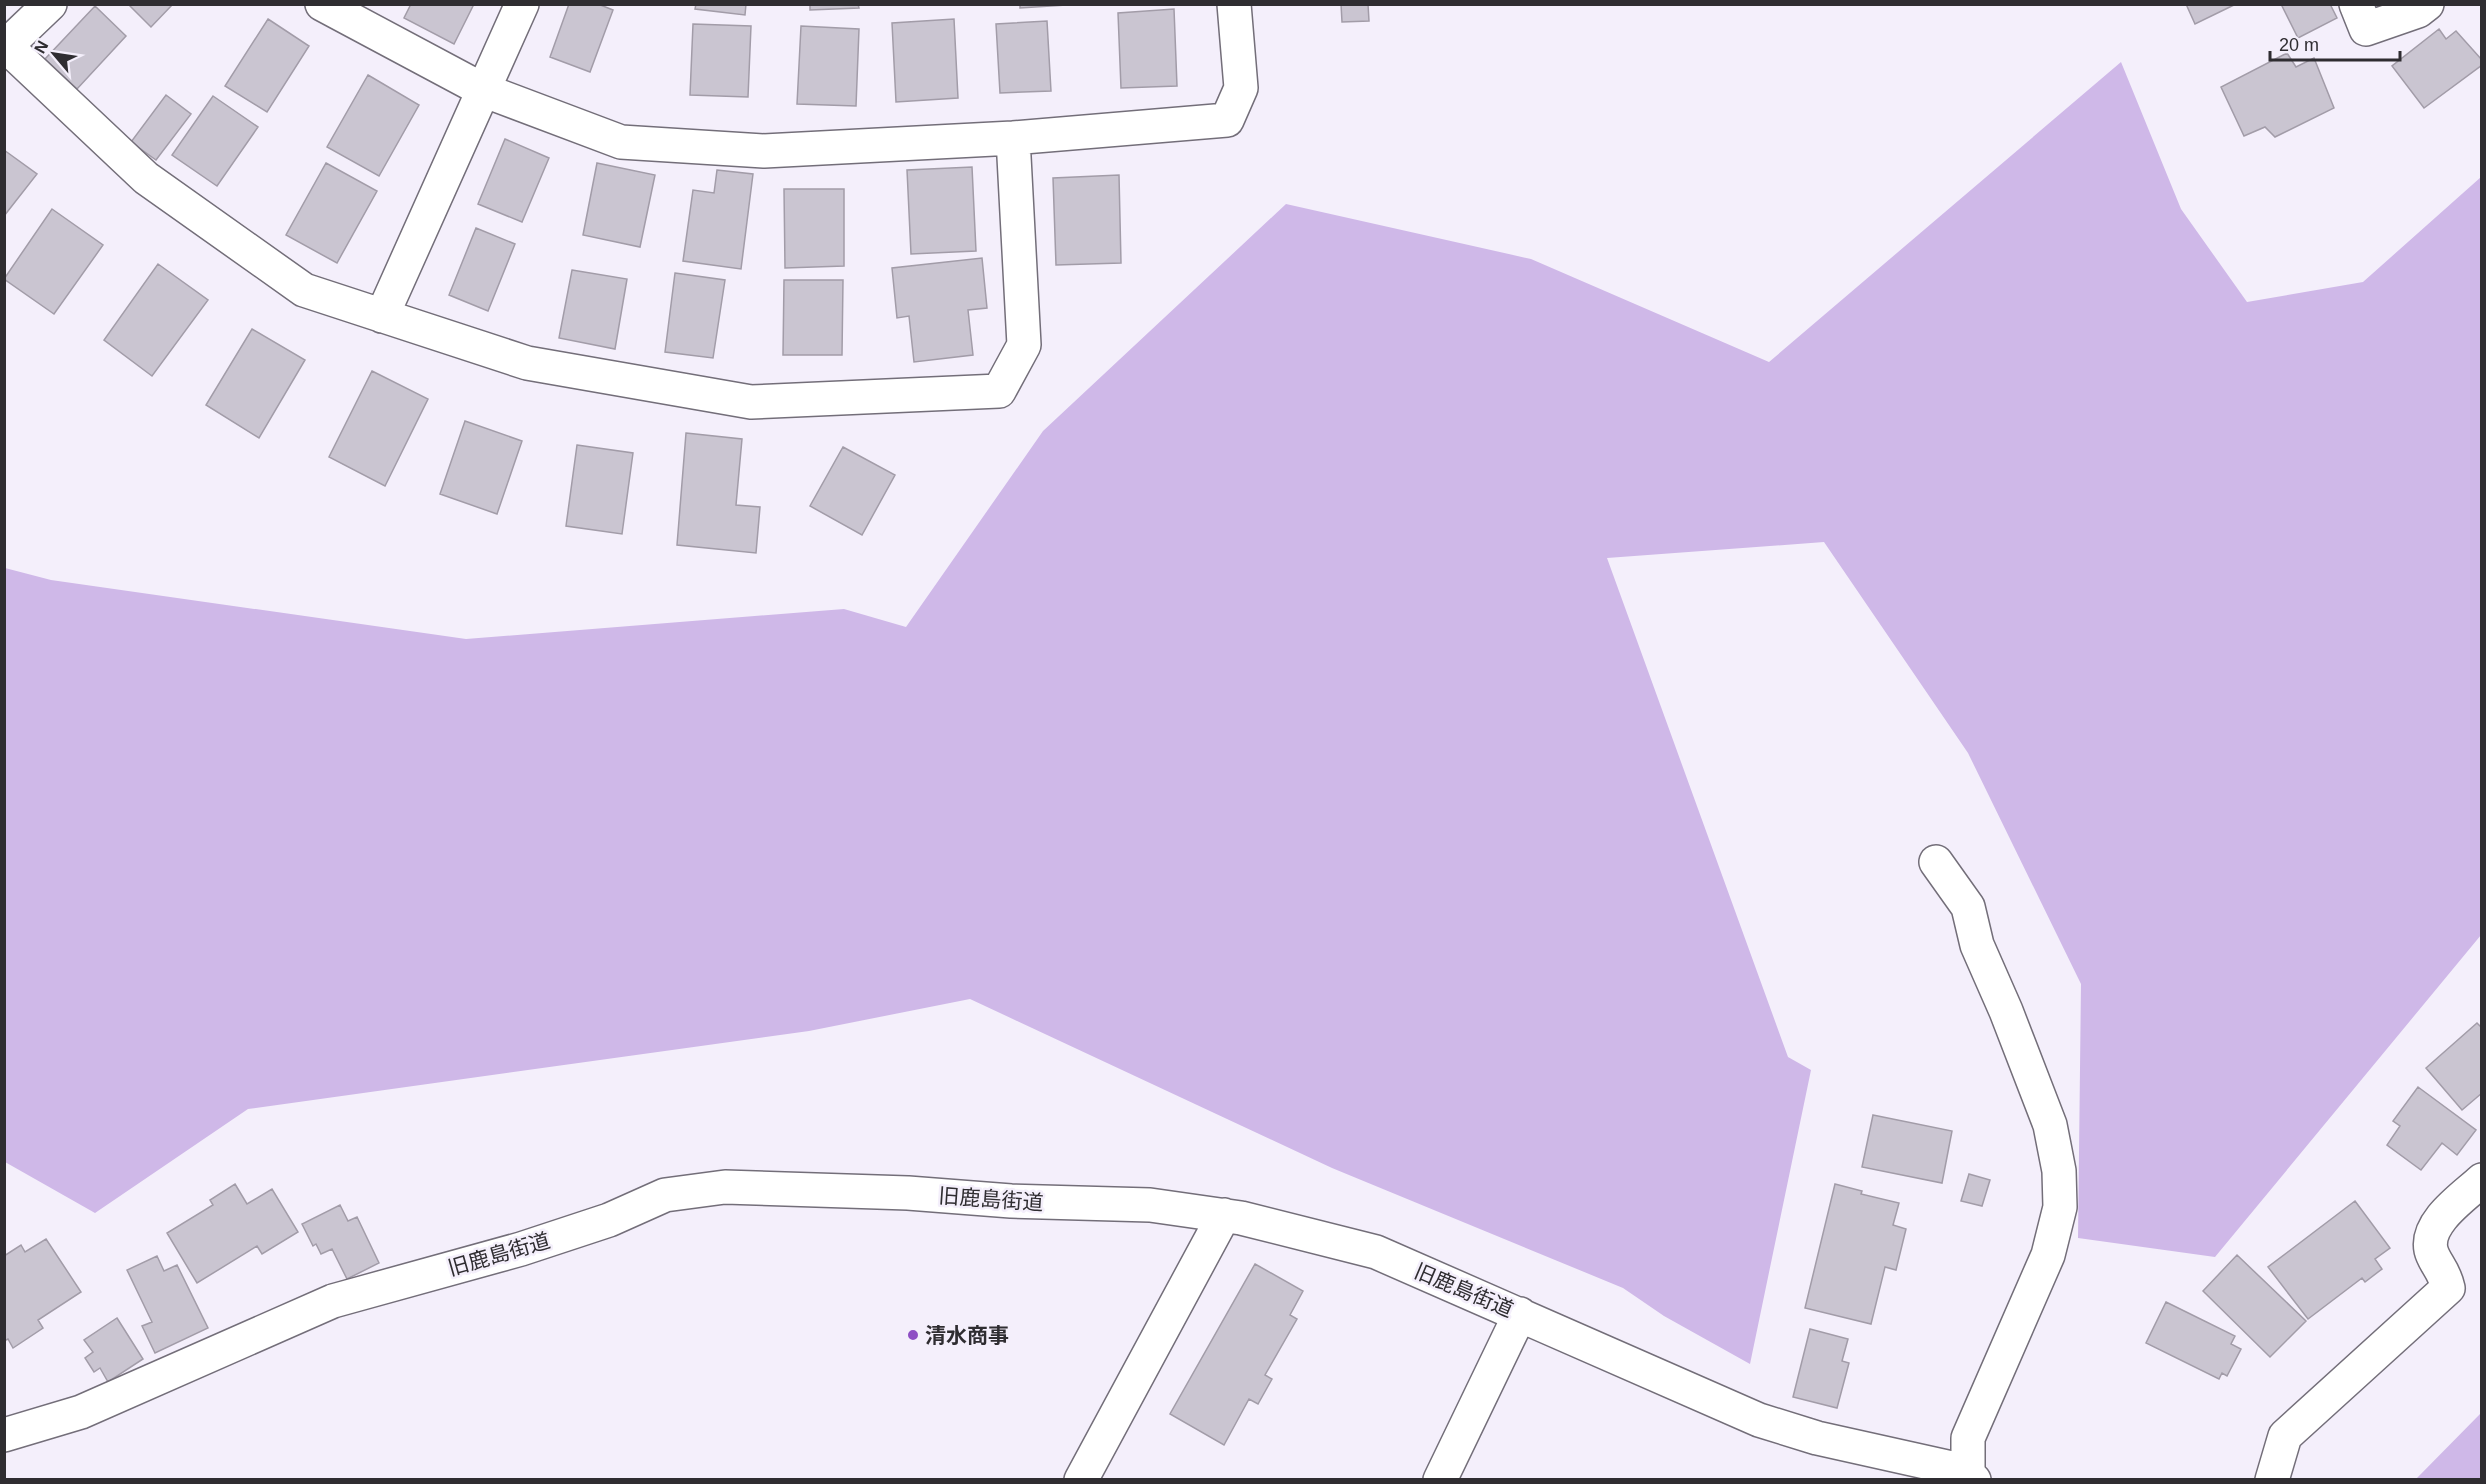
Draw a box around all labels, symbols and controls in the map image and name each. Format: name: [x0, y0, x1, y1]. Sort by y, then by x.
north arrow: [24, 24, 84, 84]
scale bar: [2270, 24, 2400, 62]
text: 20 m: [2279, 35, 2319, 55]
text: N: [31, 38, 52, 56]
street label: 旧鹿島街道: [938, 1184, 1044, 1214]
street label: 旧鹿島街道: [445, 1228, 553, 1280]
street label: 旧鹿島街道: [1411, 1259, 1517, 1321]
place label: 清水商事: [925, 1324, 1009, 1347]
marker: 清水商事: [906, 1328, 920, 1342]

